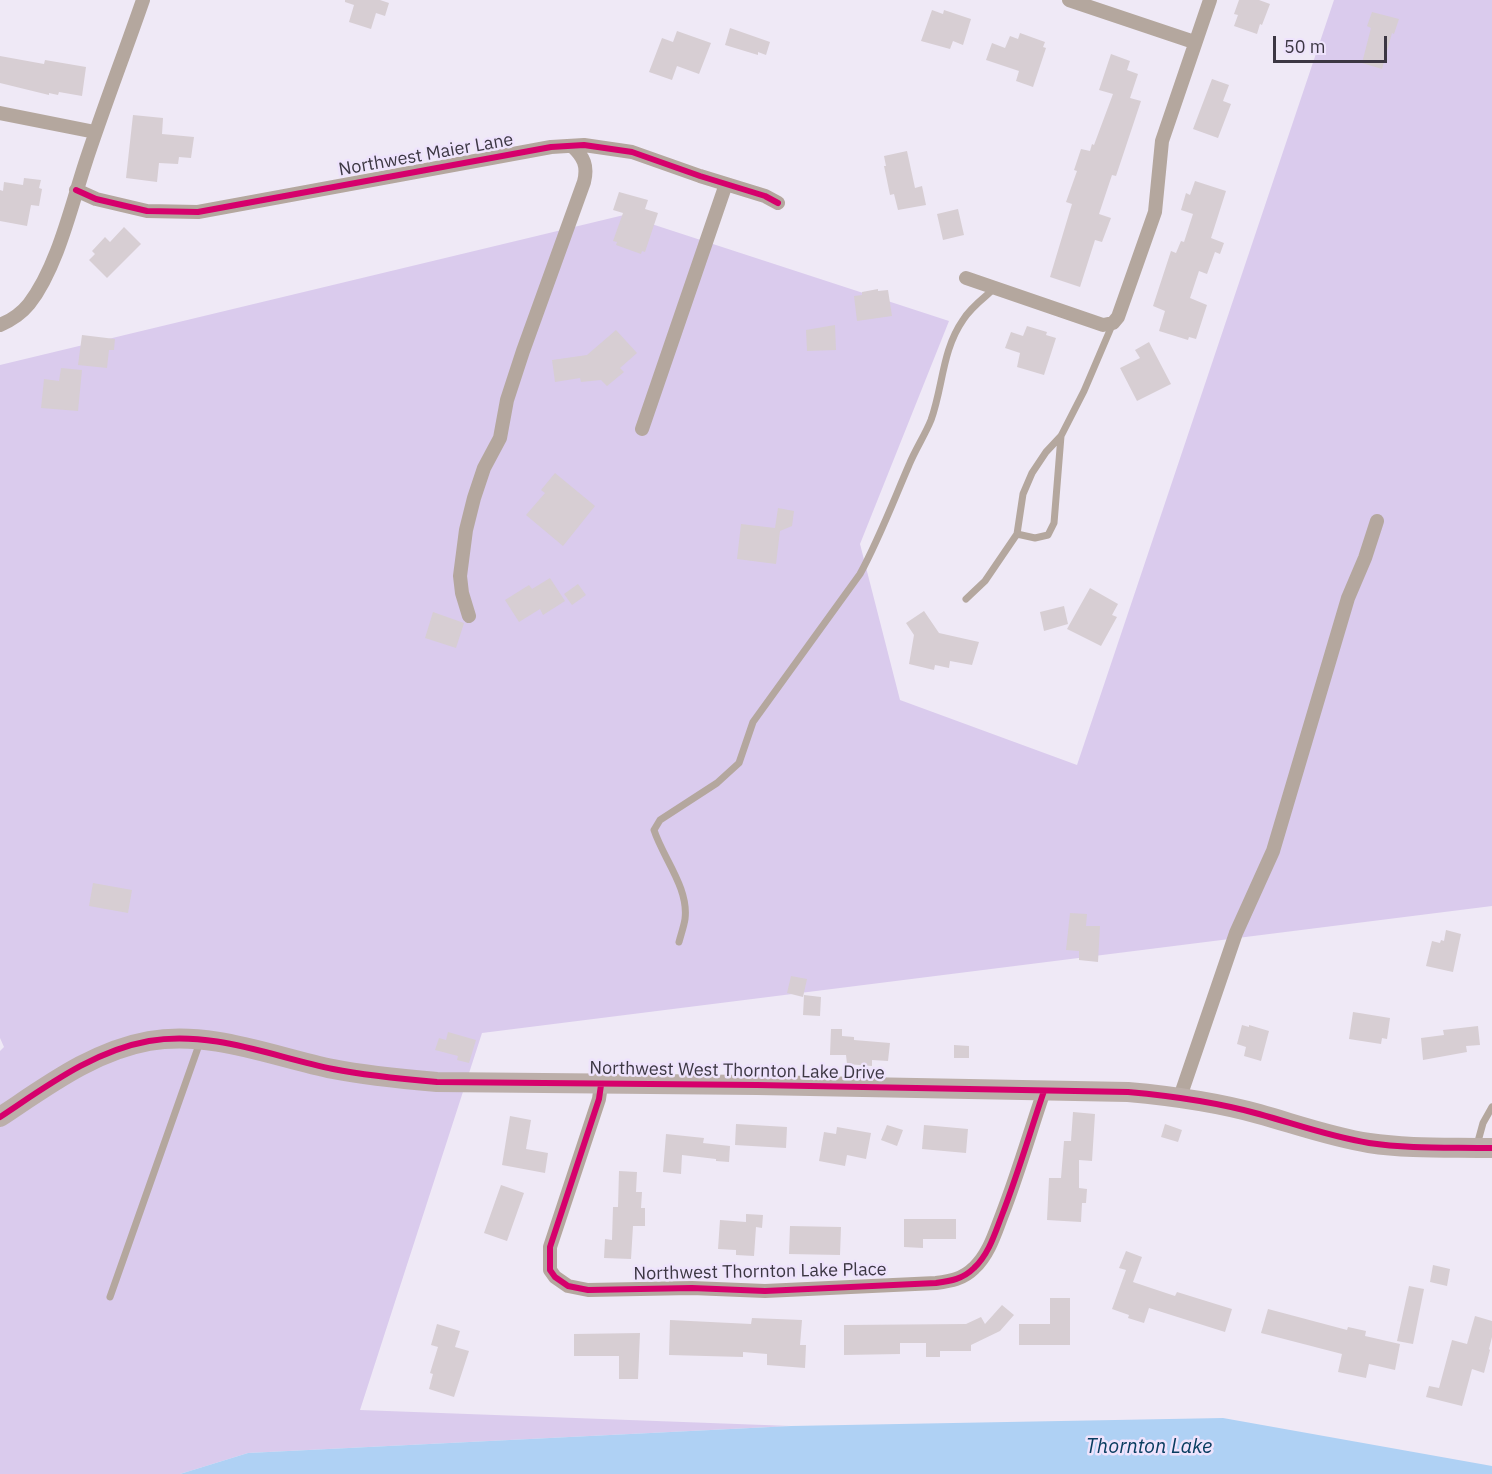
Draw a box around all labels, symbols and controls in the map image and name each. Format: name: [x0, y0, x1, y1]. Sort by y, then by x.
scale bar: [1276, 24, 1390, 62]
text: 50 m: [1284, 35, 1326, 58]
street label: Northwest Maier Lane: [337, 129, 515, 181]
street label: Northwest West Thornton Lake Drive: [589, 1058, 885, 1084]
street label: Northwest Thornton Lake Place: [633, 1259, 887, 1285]
water label: Thornton Lake: [1086, 1435, 1212, 1459]

